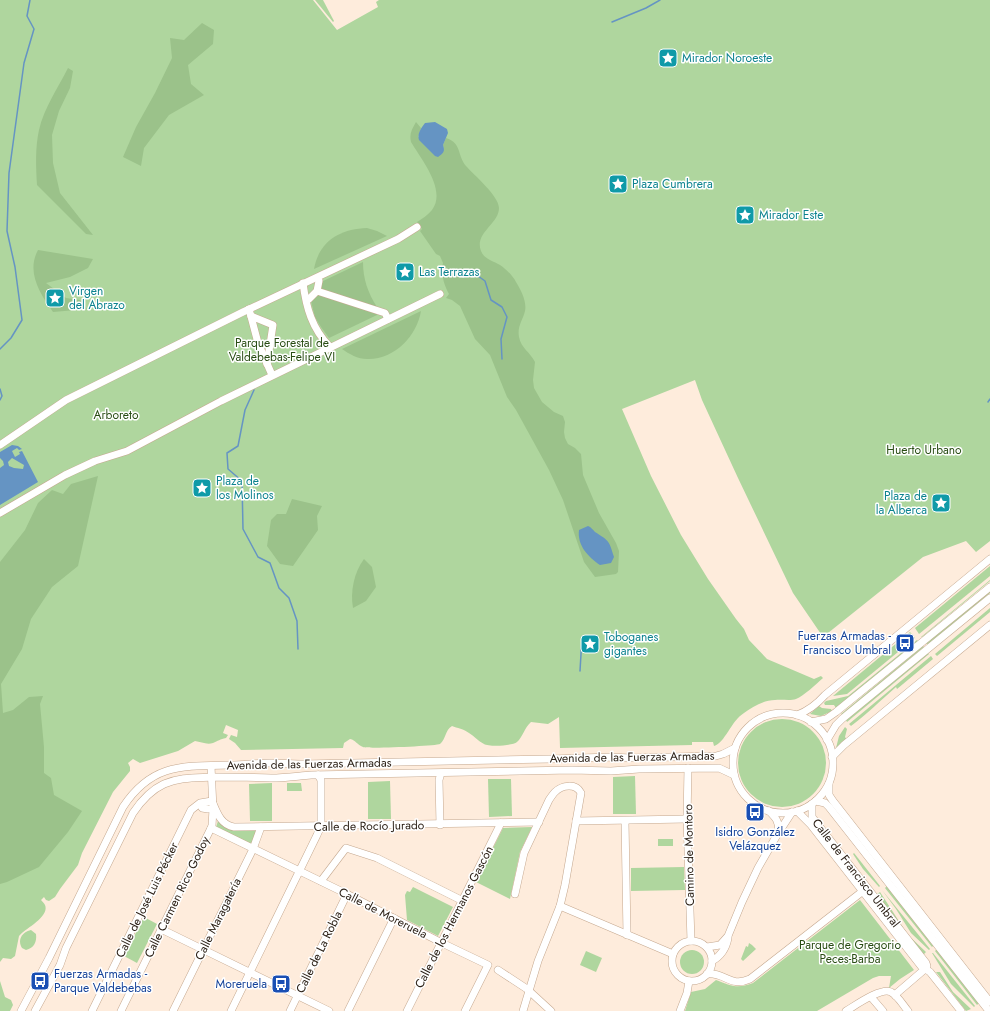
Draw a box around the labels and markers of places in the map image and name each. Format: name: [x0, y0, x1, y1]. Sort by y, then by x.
place icon: Mirador Noroeste: [657, 47, 679, 69]
place label: Mirador Noroeste: [682, 49, 772, 67]
place icon: Plaza Cumbrera: [607, 173, 629, 195]
place label: Plaza Cumbrera: [632, 175, 713, 193]
place icon: Mirador Este: [734, 204, 756, 226]
place label: Mirador Este: [759, 206, 823, 224]
place icon: Las Terrazas: [394, 261, 416, 283]
place label: Las Terrazas: [419, 263, 479, 281]
place label: Virgen del Abrazo: [69, 282, 125, 314]
place icon: Virgen del Abrazo: [44, 287, 66, 309]
place label: Plaza de los Molinos: [216, 472, 274, 504]
place icon: Plaza de los Molinos: [191, 477, 213, 499]
place label: Plaza de la Alberca: [876, 487, 927, 519]
place icon: Plaza de la Alberca: [930, 492, 952, 514]
place label: Fuerzas Armadas - Francisco Umbral: [798, 627, 891, 659]
place label: Toboganes gigantes: [604, 628, 658, 660]
bus stop icon: Fuerzas Armadas - Francisco Umbral: [894, 632, 916, 654]
place icon: Toboganes gigantes: [579, 633, 601, 655]
bus stop icon: Isidro González Velázquez: [744, 801, 766, 823]
place label: Isidro González Velázquez: [715, 823, 795, 855]
place label: Fuerzas Armadas - Parque Valdebebas: [54, 965, 152, 997]
bus stop icon: Fuerzas Armadas - Parque Valdebebas: [29, 970, 51, 992]
bus stop icon: Moreruela: [270, 973, 292, 995]
place label: Moreruela: [215, 975, 267, 993]

